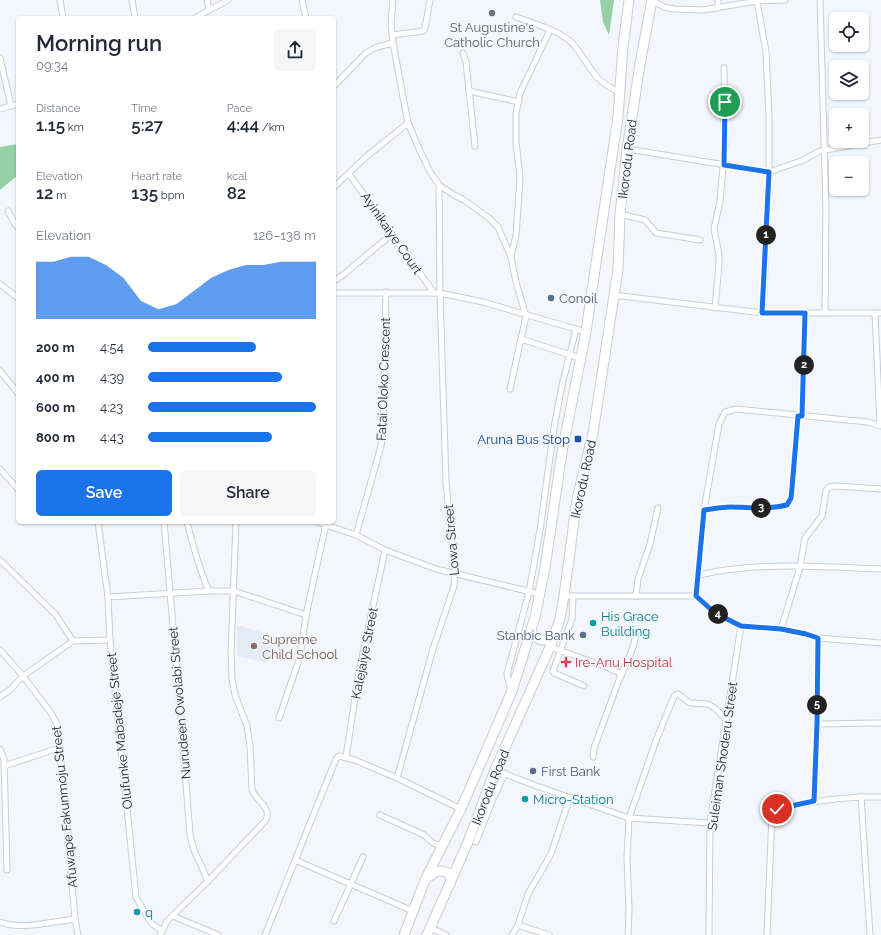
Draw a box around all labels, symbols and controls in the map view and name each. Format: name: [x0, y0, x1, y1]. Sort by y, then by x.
marker: St Augustine's Catholic Church: [487, 8, 497, 18]
map controls: [829, 12, 869, 196]
button: locate: [829, 12, 869, 52]
place label: St Augustine's Catholic Church: [444, 20, 540, 50]
button: share: [274, 29, 316, 71]
text: Morning run: [36, 30, 162, 56]
text: 09:34: [36, 58, 68, 73]
button: layers: [829, 60, 869, 100]
pin: [708, 85, 742, 119]
icon: arrive: [714, 91, 736, 113]
text: Distance: [36, 102, 80, 115]
text: Time: [131, 102, 157, 115]
text: Pace: [227, 102, 252, 115]
button: +: [829, 108, 869, 148]
text: 1.15: [36, 115, 65, 135]
text: 5:27: [131, 115, 163, 135]
text: 4:44: [227, 115, 259, 135]
street label: Ikorodu Road: [615, 118, 640, 200]
text: km: [65, 121, 84, 134]
text: /km: [259, 121, 285, 134]
button: −: [829, 156, 869, 196]
text: Elevation: [36, 170, 83, 183]
text: Heart rate: [131, 170, 182, 183]
text: kcal: [227, 170, 247, 183]
text: 12: [36, 183, 53, 203]
text: 135: [131, 183, 158, 203]
text: 82: [227, 183, 246, 203]
text: m: [53, 189, 66, 202]
text: bpm: [158, 189, 185, 202]
street label: Ayinikaiye Court: [358, 189, 426, 278]
pin: 1: [756, 225, 776, 245]
text: Elevation: [36, 228, 91, 243]
text: 126–138 m: [253, 228, 316, 243]
text: 1: [763, 228, 769, 241]
place label: Conoil: [559, 291, 598, 306]
marker: Conoil: [546, 293, 556, 303]
street label: Fatai Oloko Crescent: [374, 316, 393, 441]
text: 200 m: [36, 340, 75, 355]
text: 4:54: [100, 340, 124, 355]
pin: 2: [794, 355, 814, 375]
text: 2: [801, 358, 807, 371]
text: 400 m: [36, 370, 75, 385]
text: 4:39: [100, 370, 124, 385]
text: 600 m: [36, 400, 75, 415]
text: 4:23: [100, 400, 123, 415]
text: 800 m: [36, 430, 75, 445]
text: 4:43: [100, 430, 124, 445]
place label: Aruna Bus Stop: [477, 432, 570, 447]
marker: Aruna Bus Stop: [573, 434, 583, 444]
street label: Ikorodu Road: [568, 438, 599, 520]
button: Save: [36, 470, 172, 516]
button: Share: [180, 470, 316, 516]
pin: 3: [751, 498, 771, 518]
text: 3: [758, 501, 764, 514]
street label: Lowa Street: [441, 503, 462, 576]
pin: 4: [708, 604, 728, 624]
street label: Kalejaiye Street: [348, 605, 381, 700]
text: 4: [715, 607, 721, 620]
place label: His Grace Building: [601, 609, 659, 639]
marker: His Grace Building: [588, 618, 598, 628]
street label: Nurudeen Owolabi Street: [165, 625, 194, 780]
place label: Stanbic Bank: [497, 628, 575, 643]
marker: Stanbic Bank: [578, 630, 588, 640]
place label: Supreme Child School: [262, 632, 338, 662]
marker: Supreme Child School: [249, 641, 259, 651]
street label: Olufunke Mabadeje Street: [104, 651, 135, 810]
place label: Ire-Anu Hospital: [575, 655, 673, 670]
marker: Ire-Anu Hospital: [560, 656, 572, 668]
street label: Suleiman Shoderu Street: [705, 680, 740, 831]
pin: 5: [807, 695, 827, 715]
text: 5: [814, 698, 820, 711]
street label: Afuwape Fakunmoju Street: [48, 725, 80, 889]
street label: Ikorodu Road: [469, 747, 512, 827]
place label: First Bank: [541, 764, 600, 779]
marker: First Bank: [528, 766, 538, 776]
place label: Micro-Station: [533, 792, 614, 807]
pin: [760, 792, 794, 826]
marker: Micro-Station: [520, 794, 530, 804]
icon: check: [766, 798, 788, 820]
place label: q: [145, 905, 153, 920]
marker: q: [132, 907, 142, 917]

